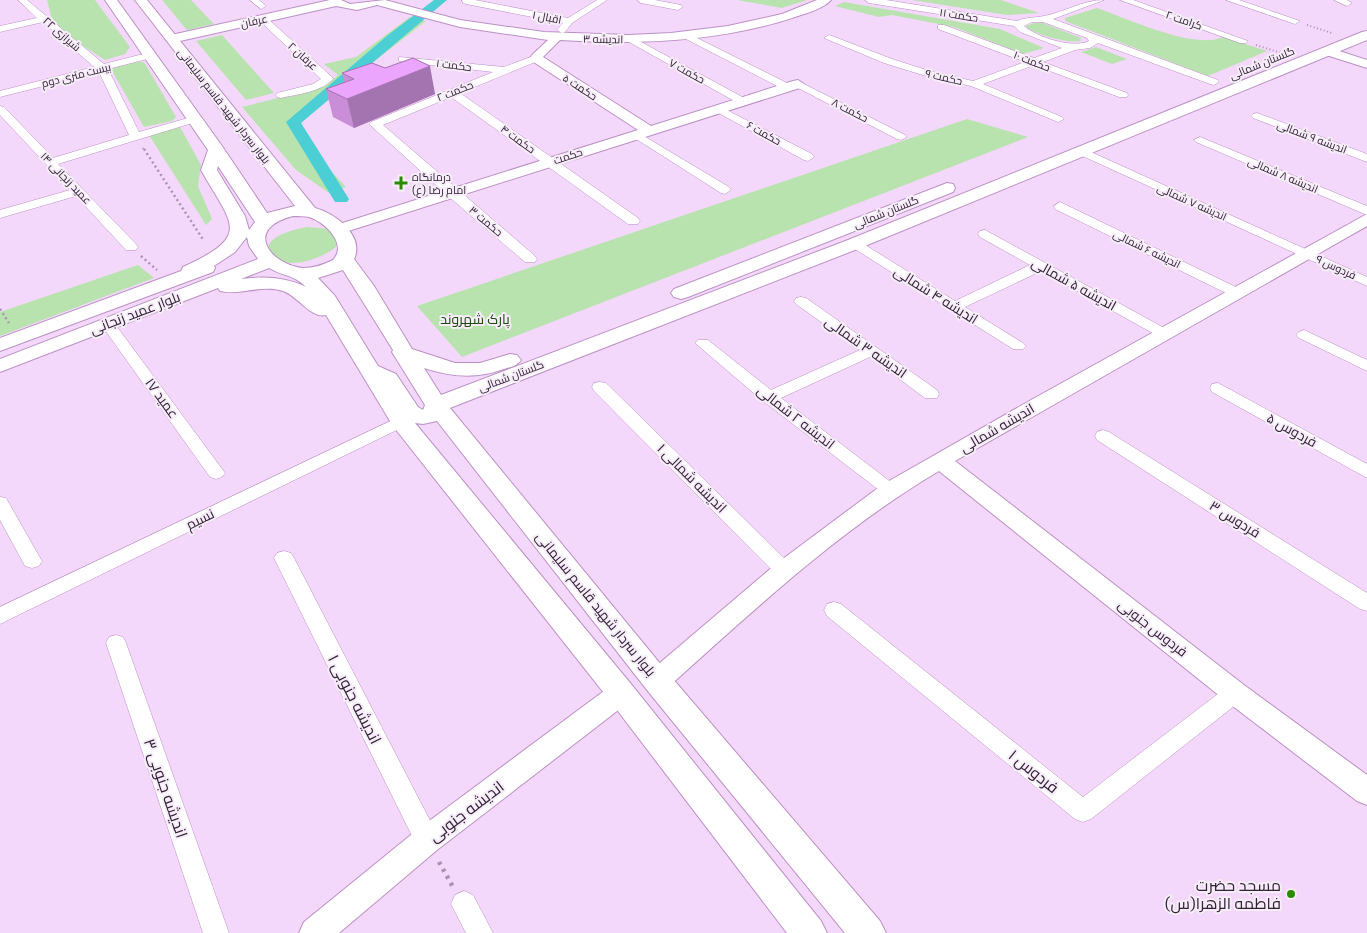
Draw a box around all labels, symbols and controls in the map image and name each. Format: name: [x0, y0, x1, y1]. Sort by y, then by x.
street label: حکمت ۱۱: [939, 5, 979, 24]
street label: اقبال ۱: [531, 7, 563, 27]
street label: کرامت ۲: [1164, 7, 1204, 33]
street label: عرفان: [239, 11, 269, 31]
street label: شیرازی ۲۲: [40, 14, 84, 54]
street label: اندیشه ۳: [583, 32, 623, 45]
street label: عرفان ۲: [285, 39, 321, 73]
street label: گلستان شمالی: [1227, 44, 1297, 82]
street label: بلوار سردار شهید قاسم سلیمانی: [174, 46, 273, 167]
street label: حکمت ۱۰: [1012, 48, 1052, 73]
street label: حکمت ۷: [667, 55, 707, 86]
street label: حکمت ۱: [436, 56, 473, 73]
street label: بیست متری دوم: [40, 60, 113, 91]
street label: حکمت ۹: [924, 66, 964, 87]
street label: حکمت ۵: [561, 71, 600, 102]
street label: حکمت ۲: [435, 77, 475, 104]
street label: حکمت ۸: [830, 95, 871, 124]
street label: اندیشه ۹ شمالی: [1275, 117, 1349, 157]
street label: حکمت ۶: [745, 118, 784, 147]
street label: حکمت ۴: [498, 122, 538, 155]
street label: حکمت: [552, 145, 584, 166]
street label: عمید زنجانی ۱۴: [38, 149, 94, 207]
street label: اندیشه ۸ شمالی: [1246, 154, 1320, 196]
place label: درمانگاه امام رضا (ع): [412, 170, 466, 198]
marker: درمانگاه امام رضا (ع): [394, 176, 408, 190]
street label: اندیشه ۷ شمالی: [1155, 180, 1229, 224]
street label: گلستان شمالی: [851, 193, 921, 231]
street label: حکمت ۳: [467, 203, 506, 238]
street label: اندیشه ۶ شمالی: [1111, 227, 1183, 271]
street label: فردوس ۹: [1314, 252, 1358, 282]
street label: اندیشه ۵ شمالی: [1029, 253, 1120, 314]
street label: اندیشه ۴ شمالی: [891, 262, 981, 327]
street label: بلوار عمید زنجانی: [87, 288, 182, 338]
park label: پارک شهروند: [440, 310, 510, 329]
street label: اندیشه ۳ شمالی: [822, 312, 910, 381]
street label: گلستان شمالی: [476, 357, 546, 395]
street label: عمید ۱۷: [142, 374, 183, 421]
street label: اندیشه ۲ شمالی: [754, 381, 839, 452]
street label: اندیشه شمالی: [956, 399, 1037, 456]
street label: فردوس ۵: [1264, 409, 1320, 450]
street label: اندیشه شمالی ۱: [654, 440, 730, 516]
street label: فردوس ۳: [1207, 496, 1264, 541]
street label: نسیم: [183, 505, 217, 534]
street label: بلوار سردار شهید قاسم سلیمانی: [531, 528, 660, 681]
street label: فردوس جنوبی: [1115, 595, 1191, 660]
street label: اندیشه جنوبی ۱: [323, 651, 386, 748]
street label: اندیشه جنوبی ۳: [139, 736, 192, 841]
street label: فردوس ۱: [1004, 745, 1063, 798]
street label: اندیشه جنوبی: [424, 776, 508, 847]
place label: مسجد حضرت فاطمه الزهرا(س): [1165, 875, 1281, 914]
marker: مسجد حضرت فاطمه الزهرا(س): [1285, 888, 1297, 900]

